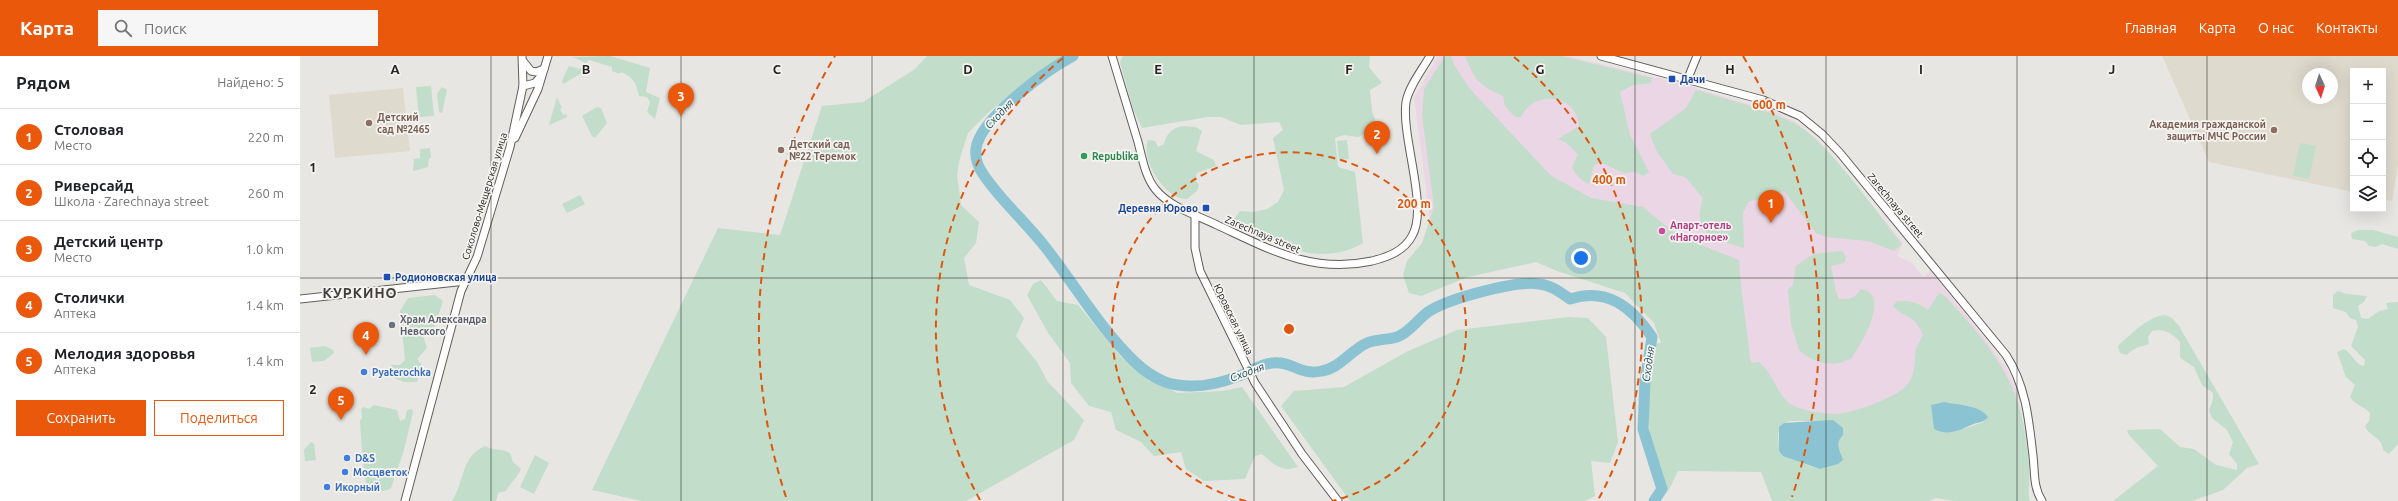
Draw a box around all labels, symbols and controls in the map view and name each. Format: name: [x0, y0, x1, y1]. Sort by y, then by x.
search box: [98, 10, 378, 46]
text: Карта: [20, 17, 74, 39]
icon: search: [112, 17, 134, 39]
text: Поиск: [144, 20, 187, 37]
text: Главная: [2125, 20, 2177, 36]
text: Карта: [2199, 20, 2236, 36]
text: О нас: [2258, 20, 2294, 36]
text: Контакты: [2316, 20, 2378, 36]
text: A: [390, 62, 400, 76]
text: B: [582, 62, 591, 76]
text: C: [773, 62, 782, 76]
text: D: [963, 62, 973, 76]
text: E: [1154, 62, 1162, 76]
text: F: [1345, 62, 1353, 76]
text: G: [1536, 62, 1545, 76]
text: H: [1725, 62, 1735, 76]
text: I: [1919, 62, 1923, 76]
text: J: [2109, 62, 2115, 76]
north arrow: [2302, 68, 2338, 104]
map controls: [2350, 68, 2386, 212]
button: +: [2350, 68, 2386, 104]
text: Рядом: [16, 73, 71, 92]
marker: Дачи: [1667, 74, 1677, 84]
place label: Дачи: [1680, 74, 1705, 85]
text: Найдено: 5: [217, 75, 284, 89]
pin: 3: [668, 83, 694, 116]
water label: Сходня: [982, 97, 1016, 131]
text: 600 m: [1752, 98, 1786, 111]
button: −: [2350, 104, 2386, 140]
place label: Детский сад №2465: [377, 112, 430, 135]
marker: Детский сад №2465: [364, 118, 374, 128]
place label: Академия гражданской защиты МЧС России: [2149, 119, 2266, 142]
text: Столовая: [54, 121, 124, 138]
pin: 2: [1364, 121, 1390, 154]
marker: Академия гражданской защиты МЧС России: [2269, 125, 2279, 135]
text: 1: [25, 130, 33, 144]
text: 220 m: [248, 130, 284, 144]
street label: Соколово-Мещерская улица: [460, 131, 509, 261]
text: Место: [54, 138, 92, 152]
place label: Детский сад №22 Теремок: [789, 139, 856, 162]
button: locate: [2350, 140, 2386, 176]
marker: Детский сад №22 Теремок: [776, 145, 786, 155]
marker: Republika: [1079, 151, 1089, 161]
place label: Republika: [1092, 151, 1139, 162]
text: 1: [309, 160, 317, 174]
street label: Zarechnaya street: [1866, 171, 1926, 240]
text: 400 m: [1592, 173, 1626, 186]
button: layers: [2350, 176, 2386, 212]
text: Риверсайд: [54, 177, 134, 194]
text: 2: [25, 186, 33, 200]
text: 260 m: [248, 186, 284, 200]
pin: 1: [1758, 190, 1784, 223]
text: Школа · Zarechnaya street: [54, 194, 209, 208]
text: 200 m: [1397, 197, 1431, 210]
place label: Деревня Юрово: [1118, 203, 1198, 214]
marker: Деревня Юрово: [1201, 203, 1211, 213]
street label: Zarechnaya street: [1224, 214, 1302, 255]
place label: Апарт-отель «Нагорное»: [1670, 220, 1732, 243]
marker: Апарт-отель «Нагорное»: [1657, 226, 1667, 236]
text: Детский центр: [54, 233, 163, 250]
text: 3: [25, 242, 33, 256]
text: 1.0 km: [245, 242, 284, 256]
your location: [1571, 248, 1591, 268]
text: Место: [54, 250, 92, 264]
marker: Родионовская улица: [382, 272, 392, 282]
place label: Родионовская улица: [395, 272, 497, 283]
street label: Юровская улица: [1212, 282, 1255, 356]
district label: КУРКИНО: [322, 285, 398, 301]
text: Столички: [54, 289, 125, 306]
text: 4: [25, 298, 33, 312]
text: 1.4 km: [245, 298, 284, 312]
text: Аптека: [54, 306, 96, 320]
place label: Храм Александра Невского: [400, 314, 487, 337]
marker: Храм Александра Невского: [387, 320, 397, 330]
pin: 4: [353, 322, 379, 355]
centre of rings: [1282, 322, 1296, 336]
text: Мелодия здоровья: [54, 345, 195, 362]
water label: Сходня: [1640, 345, 1656, 383]
text: 5: [25, 354, 33, 368]
text: 1.4 km: [245, 354, 284, 368]
water label: Сходня: [1228, 360, 1266, 384]
text: Аптека: [54, 362, 96, 376]
marker: Pyaterochka: [359, 367, 369, 377]
place label: Pyaterochka: [372, 367, 431, 378]
text: 2: [309, 382, 317, 396]
pin: 5: [328, 387, 354, 420]
button: Сохранить: [16, 400, 146, 436]
button: Поделиться: [154, 400, 284, 436]
marker: D&S: [342, 453, 352, 463]
place label: D&S: [355, 453, 375, 464]
marker: Мосцветок: [340, 467, 350, 477]
place label: Мосцветок: [353, 467, 408, 478]
marker: Икорный: [322, 482, 332, 492]
place label: Икорный: [335, 482, 380, 493]

